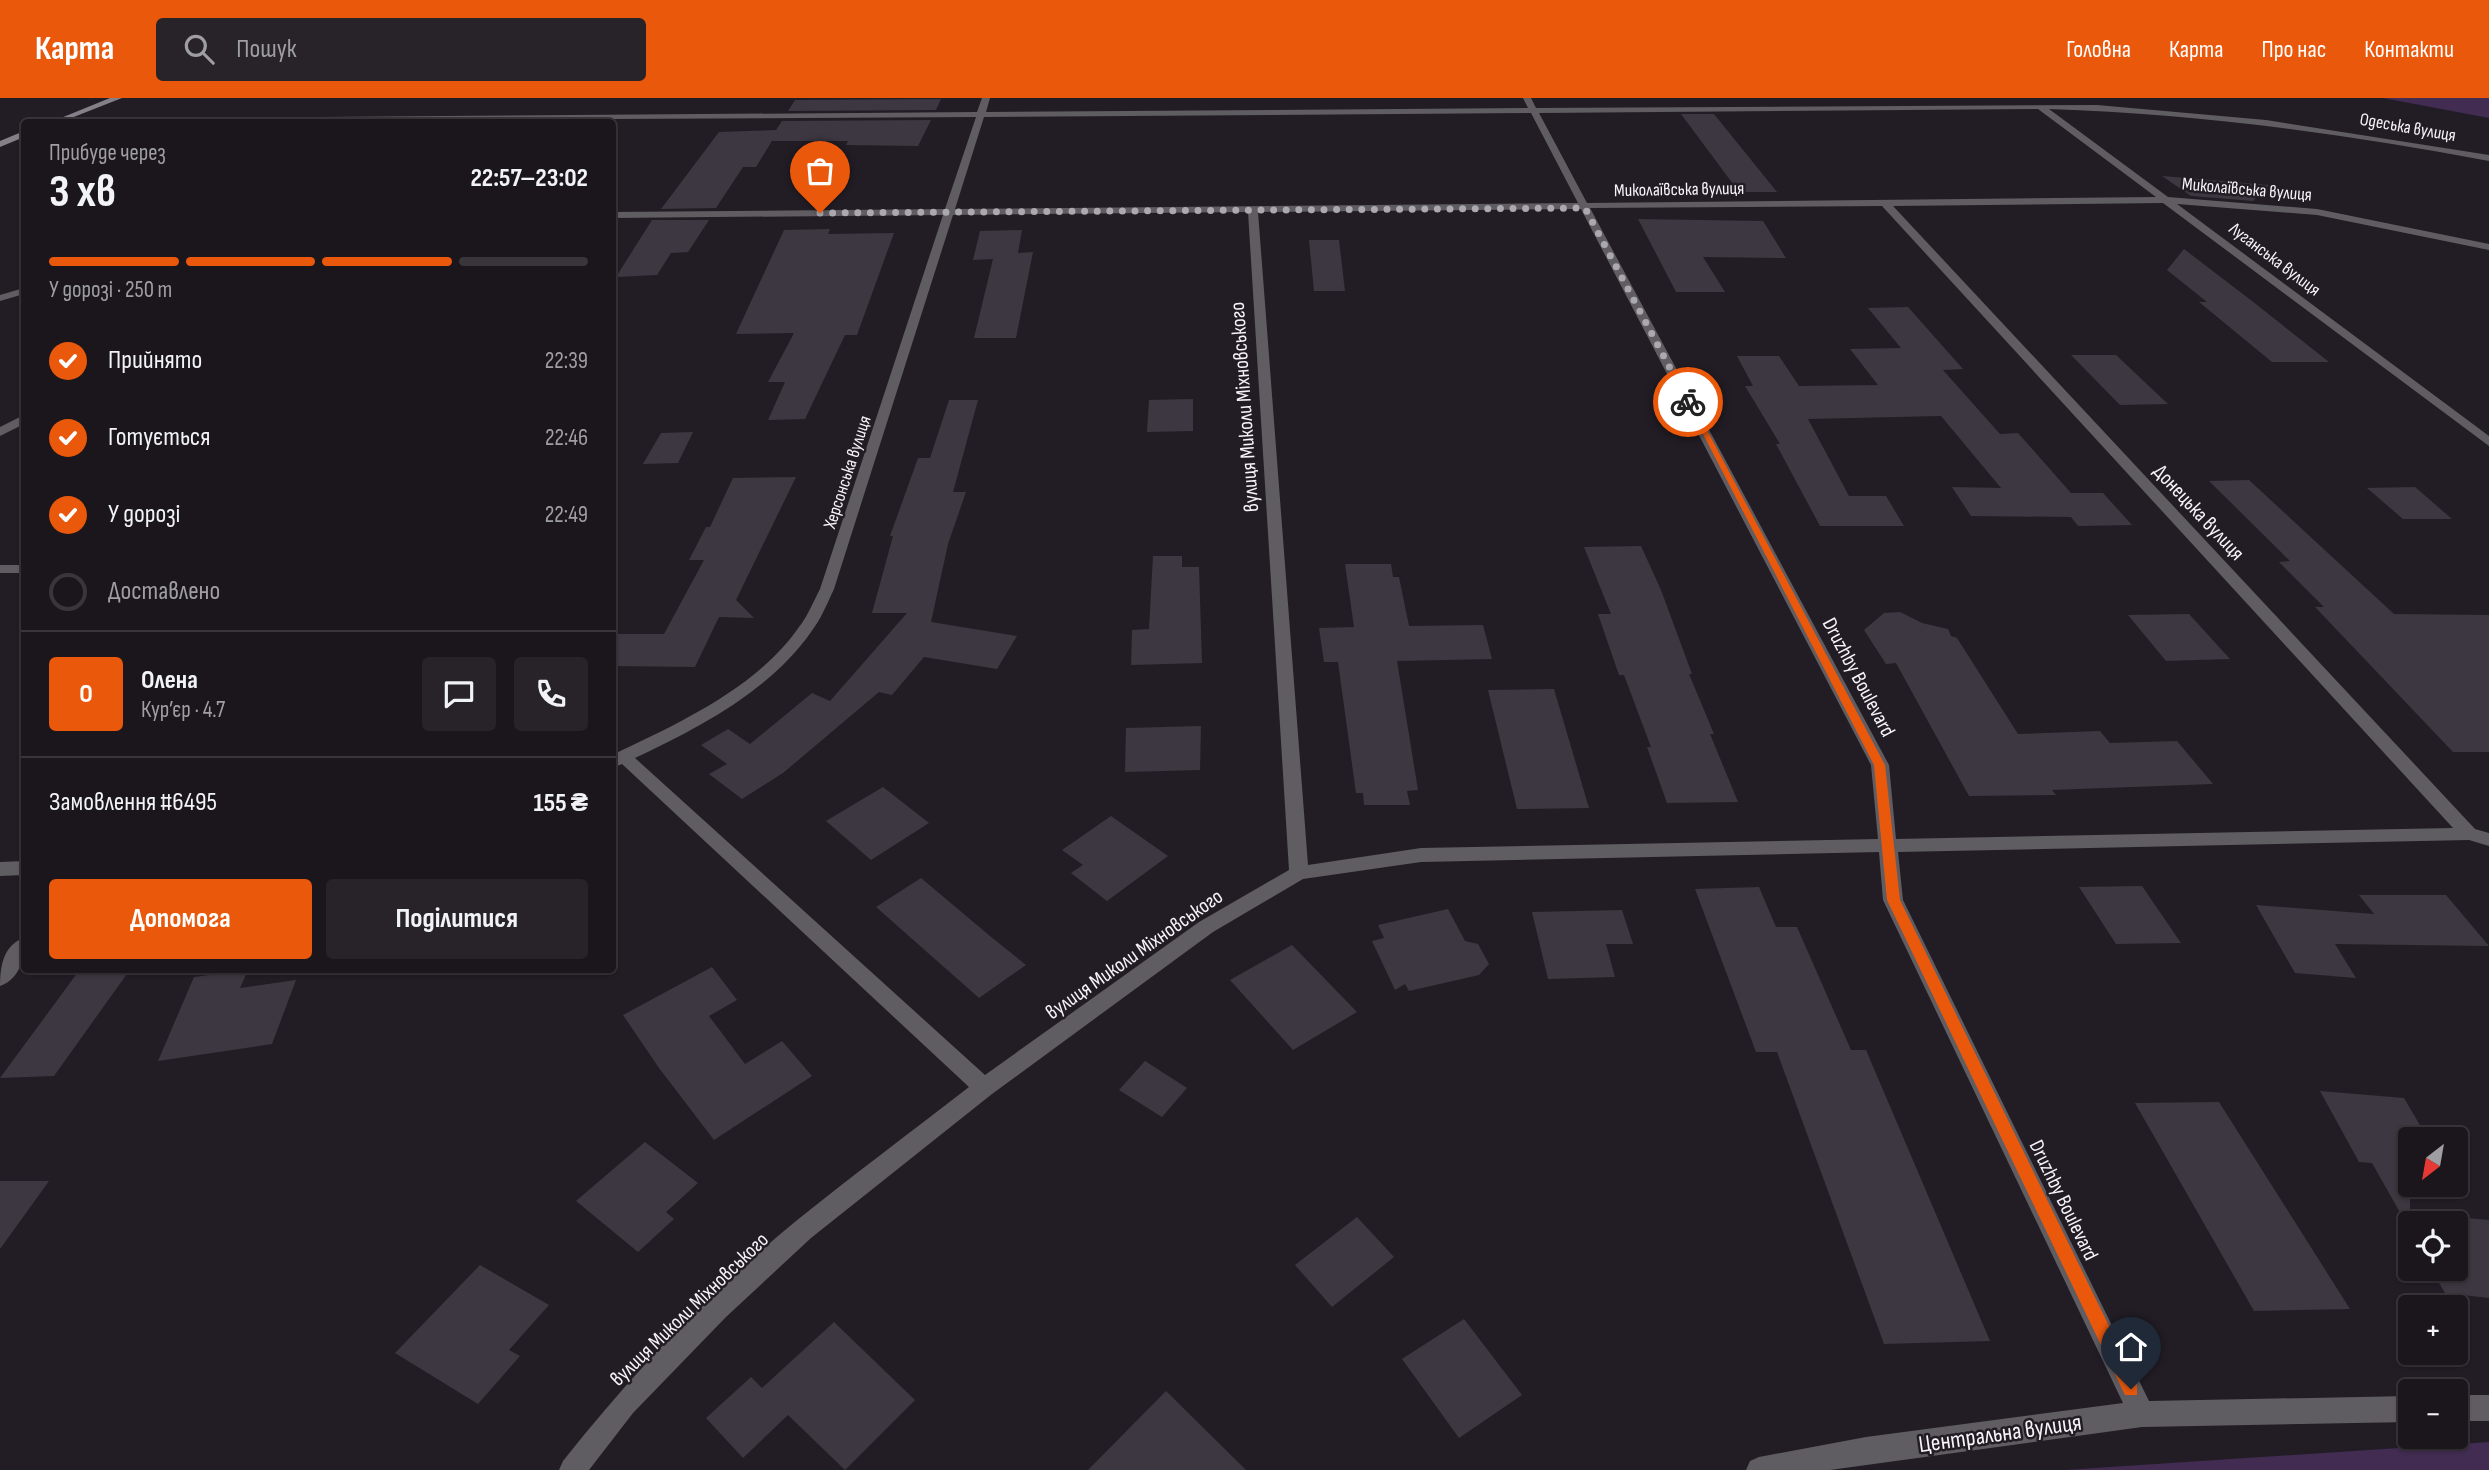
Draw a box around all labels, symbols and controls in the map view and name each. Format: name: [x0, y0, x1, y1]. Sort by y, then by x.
search box: [156, 18, 646, 81]
text: Карта: [35, 29, 114, 69]
icon: search: [180, 30, 218, 68]
text: Пошук: [236, 34, 297, 65]
text: Головна: [2066, 35, 2131, 64]
text: Карта: [2169, 35, 2223, 64]
text: Про нас: [2261, 35, 2326, 64]
text: Контакти: [2364, 35, 2454, 64]
street label: Одеська вулиця: [2358, 109, 2458, 146]
text: Прибуде через: [49, 139, 166, 167]
pin: [790, 141, 850, 213]
icon: bag: [801, 152, 839, 190]
text: 22:57–23:02: [470, 163, 588, 194]
text: 3 хв: [49, 165, 116, 220]
street label: Миколаївська вулиця: [2181, 173, 2313, 206]
street label: Миколаївська вулиця: [1614, 178, 1744, 201]
street label: Луганська вулиця: [2224, 218, 2324, 301]
text: У дорозі · 250 m: [49, 276, 172, 304]
street label: вулиця Миколи Міхновського: [1225, 301, 1264, 513]
icon: check: [49, 342, 87, 380]
text: Прийнято: [108, 345, 202, 376]
text: 22:39: [545, 347, 588, 375]
courier: [1653, 367, 1723, 437]
icon: bike: [1669, 383, 1707, 421]
street label: Херсонська вулиця: [819, 413, 876, 532]
icon: check: [49, 419, 87, 457]
text: Готується: [108, 422, 210, 453]
text: 22:46: [545, 424, 588, 452]
street label: Донецька вулиця: [2148, 459, 2250, 566]
icon: check: [49, 496, 87, 534]
text: У дорозі: [108, 499, 180, 530]
text: 22:49: [545, 501, 588, 529]
text: Доставлено: [108, 576, 220, 607]
street label: Druzhby Boulevard: [1817, 614, 1900, 741]
button: chat: [422, 657, 496, 731]
button: phone: [514, 657, 588, 731]
text: Олена: [141, 665, 198, 696]
text: О: [79, 679, 93, 710]
text: Кур’єр · 4.7: [141, 696, 225, 724]
text: Замовлення #6495: [49, 787, 217, 818]
text: 155 ₴: [534, 788, 588, 819]
button: Допомога: [49, 879, 312, 959]
button: Поділитися: [326, 879, 588, 959]
street label: вулиця Миколи Міхновського: [1041, 884, 1228, 1025]
north arrow: [2398, 1127, 2468, 1197]
map controls: [2398, 1127, 2468, 1449]
street label: Druzhby Boulevard: [2024, 1136, 2104, 1265]
button: locate: [2398, 1211, 2468, 1281]
street label: вулиця Миколи Міхновського: [605, 1227, 774, 1391]
button: +: [2398, 1295, 2468, 1365]
pin: [2101, 1317, 2161, 1389]
icon: home: [2112, 1328, 2150, 1366]
button: −: [2398, 1379, 2468, 1449]
street label: Центральна вулиця: [1917, 1408, 2083, 1459]

